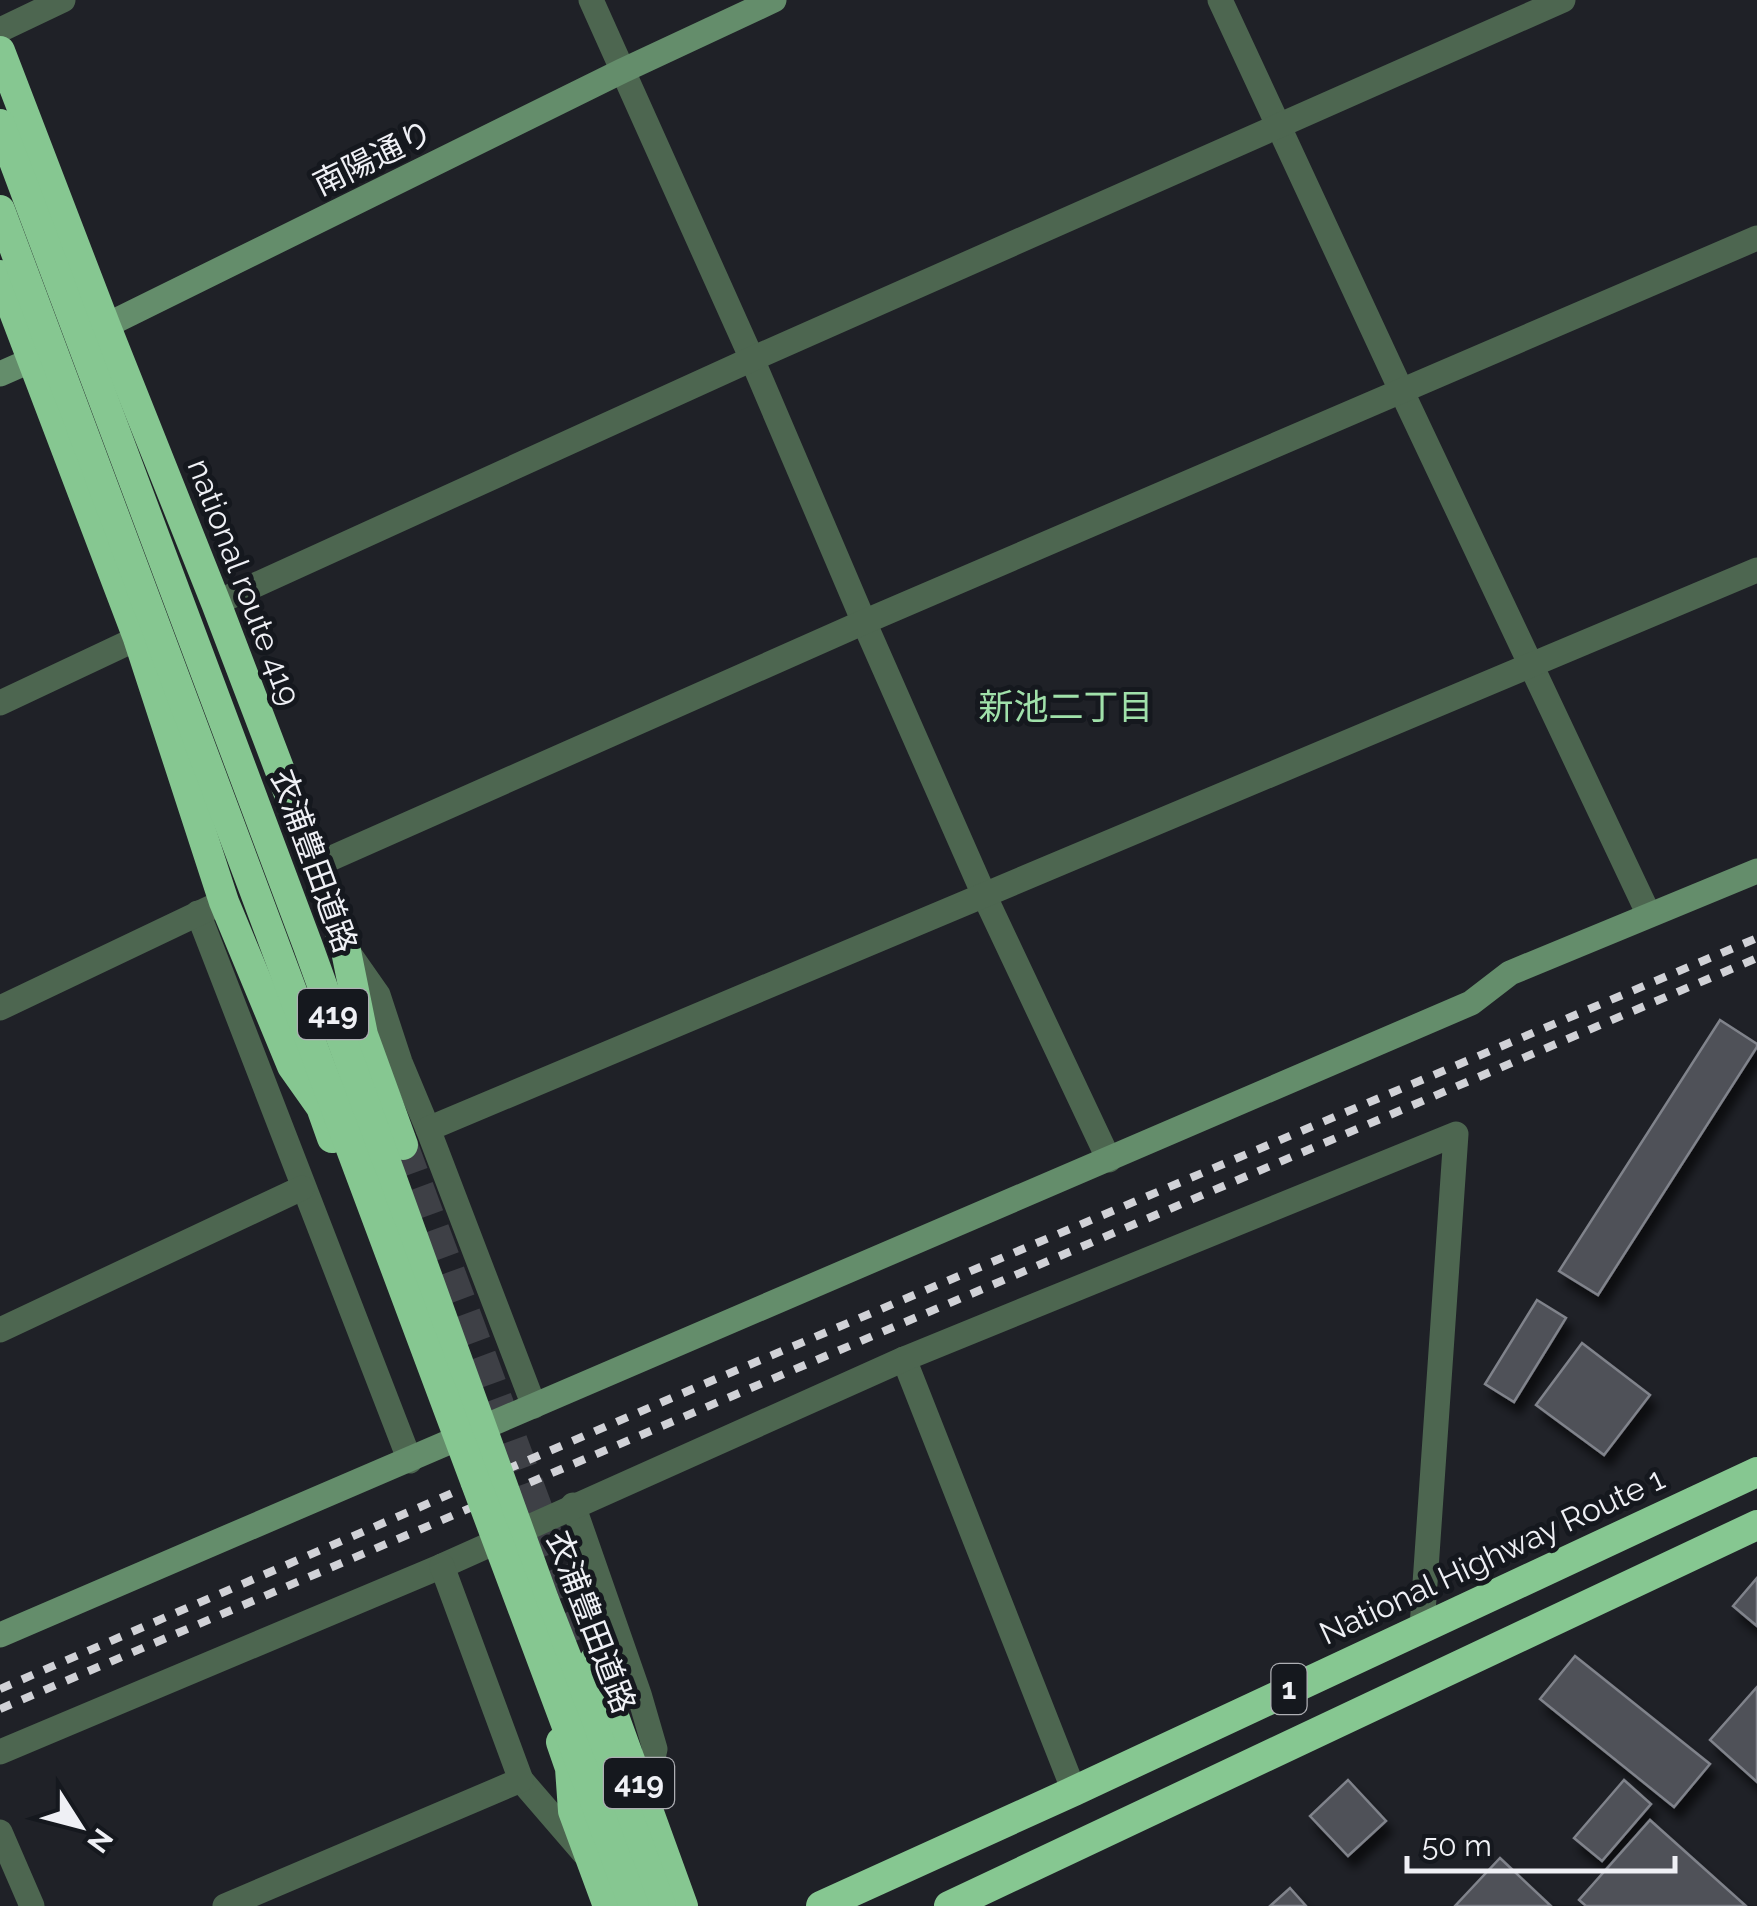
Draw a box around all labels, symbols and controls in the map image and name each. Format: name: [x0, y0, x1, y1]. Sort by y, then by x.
street label: 南陽通り: [307, 113, 438, 202]
street label: national route 419: [180, 453, 308, 710]
district label: 新池二丁目: [978, 686, 1154, 727]
street label: 衣浦豊田道路: [264, 764, 365, 957]
road number: 419: [298, 989, 368, 1039]
street label: National Highway Route 1: [1314, 1459, 1670, 1652]
street label: 衣浦豊田道路: [540, 1526, 643, 1718]
road number: 1: [1272, 1664, 1306, 1714]
road number: 419: [604, 1758, 674, 1808]
north arrow: [30, 1776, 130, 1876]
scale bar: [1407, 1811, 1674, 1873]
text: N: [80, 1822, 119, 1859]
text: 50 m: [1422, 1828, 1492, 1863]

